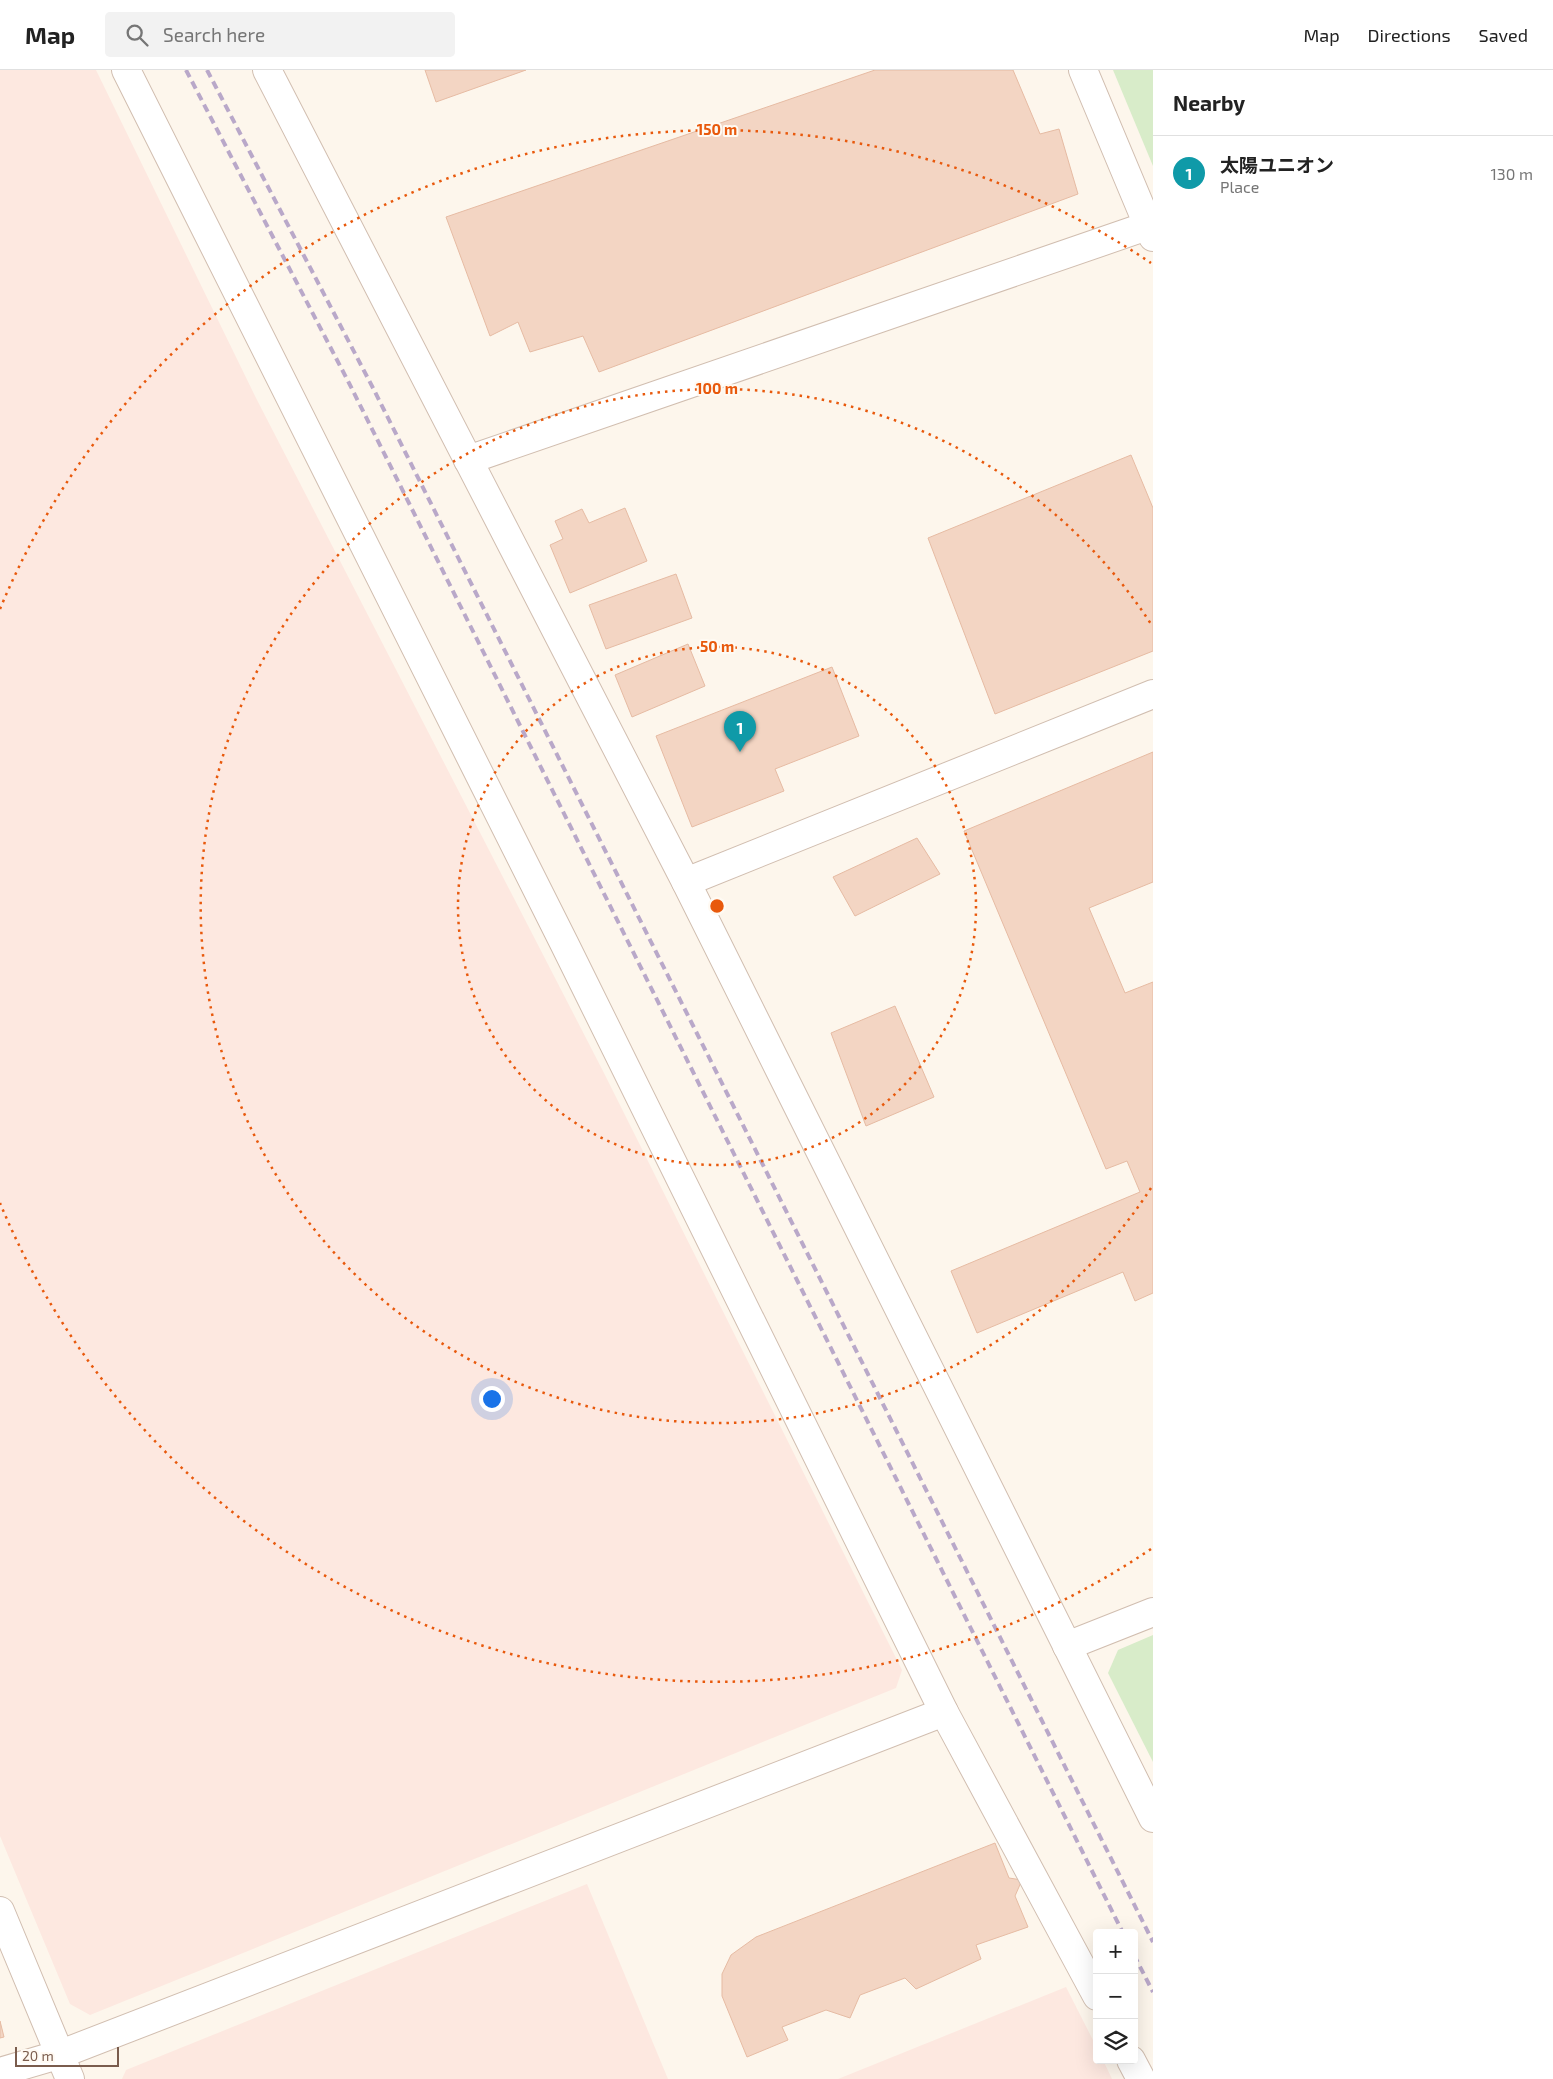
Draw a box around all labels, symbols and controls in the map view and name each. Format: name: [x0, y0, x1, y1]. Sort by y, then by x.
search box: [105, 12, 455, 57]
text: Map: [25, 20, 75, 49]
icon: search: [123, 21, 151, 49]
text: Search here: [163, 23, 265, 46]
text: Map: [1303, 24, 1340, 46]
text: Directions: [1368, 24, 1451, 46]
text: Saved: [1479, 24, 1528, 46]
text: Nearby: [1173, 90, 1245, 115]
text: 150 m: [697, 120, 737, 138]
text: 太陽ユニオン: [1220, 153, 1334, 176]
text: 1: [1186, 164, 1192, 183]
text: 130 m: [1491, 164, 1533, 183]
text: Place: [1220, 177, 1259, 196]
text: 100 m: [696, 379, 738, 397]
text: 50 m: [700, 637, 734, 655]
pin: 1: [724, 711, 756, 752]
centre of rings: [708, 897, 726, 915]
your location: [479, 1386, 505, 1412]
map controls: [1093, 1929, 1138, 2064]
button: +: [1093, 1929, 1138, 1974]
button: −: [1093, 1974, 1138, 2019]
button: layers: [1093, 2019, 1138, 2064]
scale bar: [15, 2044, 119, 2067]
text: 20 m: [22, 2047, 54, 2064]

